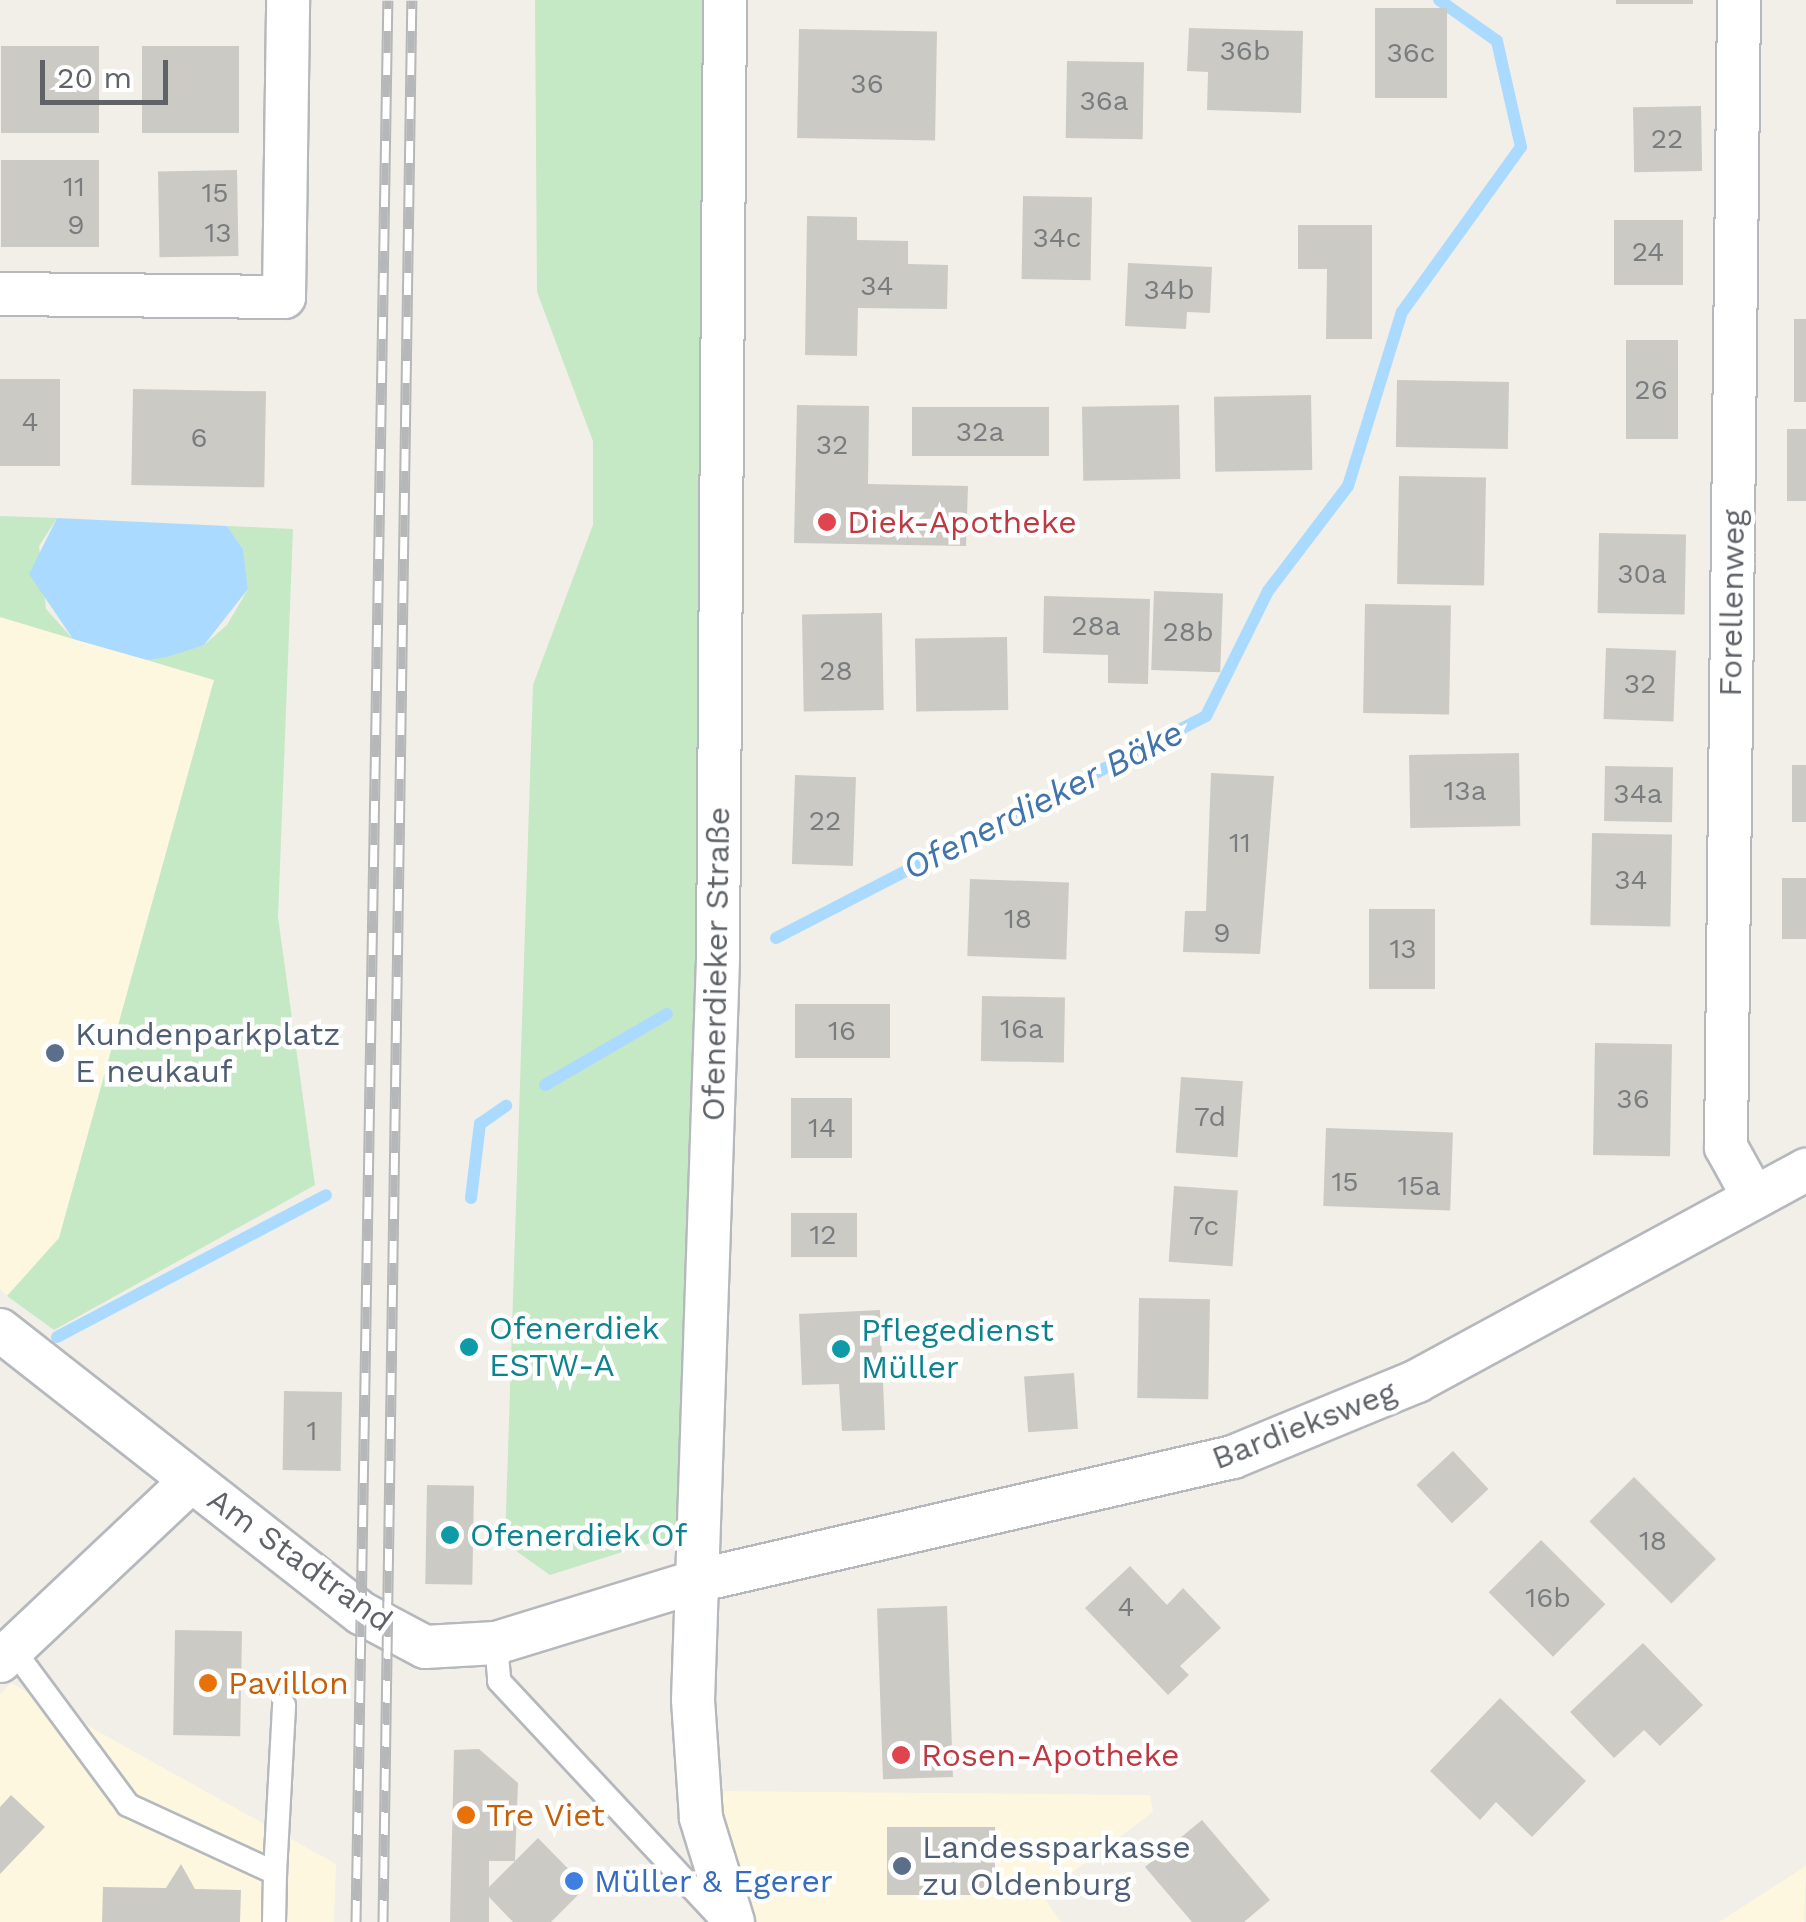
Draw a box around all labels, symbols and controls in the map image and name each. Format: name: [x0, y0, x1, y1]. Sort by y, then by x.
house number: 36b: [1220, 34, 1270, 68]
house number: 36c: [1386, 36, 1436, 70]
scale bar: [45, 40, 172, 102]
text: 20 m: [57, 60, 132, 95]
house number: 36: [850, 67, 884, 101]
house number: 36a: [1079, 84, 1129, 118]
house number: 22: [1651, 122, 1683, 156]
house number: 11: [63, 170, 85, 204]
house number: 15: [201, 176, 229, 210]
house number: 9: [67, 208, 85, 242]
house number: 13: [204, 216, 232, 250]
house number: 34c: [1032, 221, 1082, 255]
house number: 24: [1632, 235, 1664, 269]
house number: 34: [860, 269, 894, 303]
house number: 34b: [1144, 273, 1194, 307]
house number: 26: [1634, 373, 1668, 407]
house number: 4: [21, 405, 39, 439]
house number: 32a: [956, 415, 1004, 449]
house number: 6: [190, 421, 208, 455]
house number: 32: [816, 428, 848, 462]
place label: Diek-Apotheke: [847, 503, 1077, 541]
street label: Forellenweg: [1711, 509, 1753, 697]
marker: Diek-Apotheke: [816, 511, 838, 533]
house number: 30a: [1617, 557, 1667, 591]
house number: 28a: [1071, 609, 1121, 643]
house number: 28b: [1162, 615, 1214, 649]
house number: 28: [819, 654, 853, 688]
house number: 32: [1624, 667, 1656, 701]
water label: Ofenerdieker Bäke: [895, 711, 1191, 889]
house number: 13a: [1443, 774, 1487, 808]
house number: 34a: [1613, 777, 1663, 811]
house number: 22: [809, 804, 841, 838]
street label: Ofenerdieker Straße: [694, 806, 738, 1122]
house number: 11: [1229, 826, 1251, 860]
house number: 34: [1614, 863, 1648, 897]
house number: 18: [1004, 902, 1032, 936]
house number: 9: [1213, 916, 1231, 950]
house number: 13: [1389, 932, 1417, 966]
house number: 16a: [1000, 1012, 1044, 1046]
house number: 16: [828, 1014, 856, 1048]
place label: Kundenparkplatz E neukauf: [75, 1016, 340, 1091]
marker: Kundenparkplatz E neukauf: [44, 1042, 66, 1064]
house number: 36: [1616, 1082, 1650, 1116]
house number: 7d: [1194, 1100, 1226, 1134]
house number: 14: [808, 1111, 836, 1145]
house number: 15: [1331, 1165, 1359, 1199]
house number: 15a: [1397, 1169, 1441, 1203]
house number: 7c: [1189, 1209, 1219, 1243]
house number: 12: [809, 1218, 837, 1252]
place label: Ofenerdiek ESTW-A: [489, 1310, 660, 1385]
place label: Pflegedienst Müller: [861, 1312, 1054, 1387]
marker: Ofenerdiek ESTW-A: [458, 1336, 480, 1358]
marker: Pflegedienst Müller: [830, 1338, 852, 1360]
street label: Bardieksweg: [1207, 1372, 1401, 1478]
house number: 1: [307, 1414, 317, 1448]
street label: Am Stadtrand: [200, 1480, 400, 1640]
place label: Ofenerdiek Of: [470, 1516, 688, 1554]
marker: Ofenerdiek Of: [439, 1524, 461, 1546]
house number: 18: [1639, 1524, 1667, 1558]
house number: 16b: [1525, 1581, 1571, 1615]
house number: 4: [1117, 1590, 1135, 1624]
place label: Pavillon: [228, 1664, 349, 1702]
marker: Pavillon: [197, 1672, 219, 1694]
place label: Rosen-Apotheke: [921, 1736, 1180, 1774]
marker: Rosen-Apotheke: [890, 1744, 912, 1766]
place label: Tre Viet: [486, 1796, 606, 1834]
marker: Tre Viet: [455, 1804, 477, 1826]
place label: Landessparkasse zu Oldenburg: [922, 1829, 1191, 1904]
marker: Landessparkasse zu Oldenburg: [891, 1855, 913, 1877]
place label: Müller & Egerer: [594, 1862, 834, 1900]
marker: Müller & Egerer: [563, 1870, 585, 1892]

